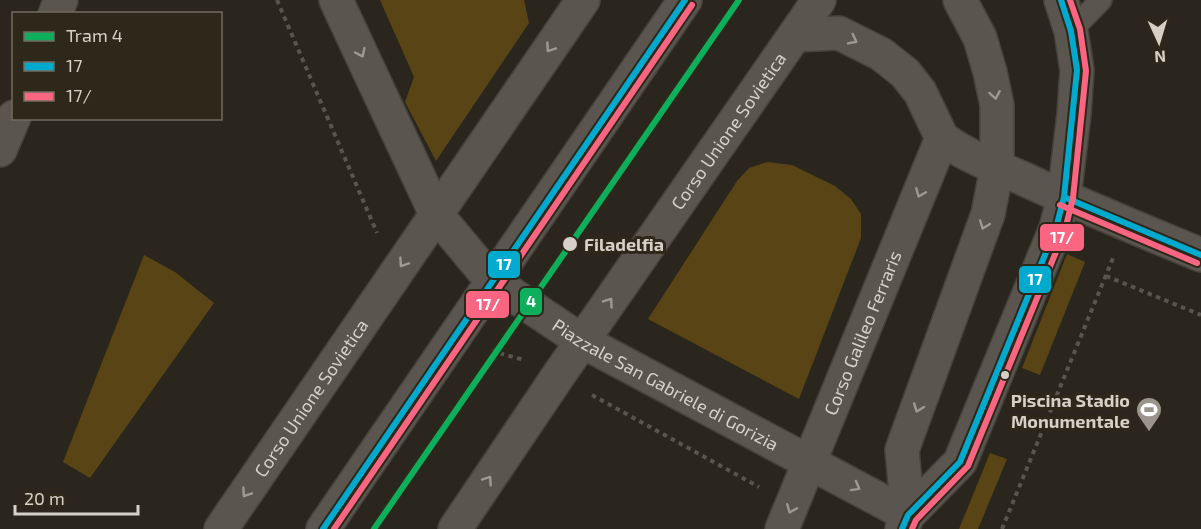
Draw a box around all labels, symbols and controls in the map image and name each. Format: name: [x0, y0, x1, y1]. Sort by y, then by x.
legend: [12, 12, 222, 120]
north arrow: [1129, 12, 1189, 72]
text: Tram 4: [66, 24, 123, 46]
one-way arrow: [847, 33, 857, 44]
one-way arrow: [546, 42, 557, 53]
one-way arrow: [353, 47, 365, 58]
street label: Corso Unione Sovietica: [666, 48, 790, 214]
text: N: [1154, 48, 1167, 67]
text: 17: [66, 54, 82, 76]
text: 17/: [66, 84, 92, 106]
one-way arrow: [988, 90, 1001, 100]
one-way arrow: [915, 186, 927, 197]
one-way arrow: [979, 219, 992, 229]
line badge: 17/: [1039, 223, 1085, 252]
text: 17/: [1050, 227, 1074, 246]
place label: Filadelfia: [584, 233, 664, 255]
marker: Filadelfia: [561, 235, 579, 253]
street label: Corso Galileo Ferraris: [819, 247, 906, 418]
line badge: 17: [487, 250, 521, 279]
text: 17: [496, 254, 512, 273]
one-way arrow: [399, 256, 410, 267]
line badge: 17: [1018, 265, 1052, 294]
text: 17: [1027, 269, 1043, 288]
line badge: 4: [519, 287, 543, 316]
line badge: 17/: [465, 290, 510, 319]
text: 4: [526, 291, 536, 310]
text: 17/: [476, 294, 500, 313]
one-way arrow: [602, 297, 613, 308]
street label: Piazzale San Gabriele di Gorizia: [549, 314, 783, 455]
street label: Corso Unione Sovietica: [249, 315, 373, 481]
unlabelled marker: [999, 369, 1011, 381]
place label: Piscina Stadio Monumentale: [1011, 389, 1130, 432]
sports icon: Piscina Stadio Monumentale: [1134, 395, 1164, 433]
one-way arrow: [912, 402, 925, 413]
one-way arrow: [481, 476, 492, 487]
scale bar: [15, 478, 138, 516]
one-way arrow: [850, 480, 860, 491]
one-way arrow: [242, 486, 253, 497]
text: 20 m: [24, 487, 65, 509]
one-way arrow: [786, 503, 798, 514]

